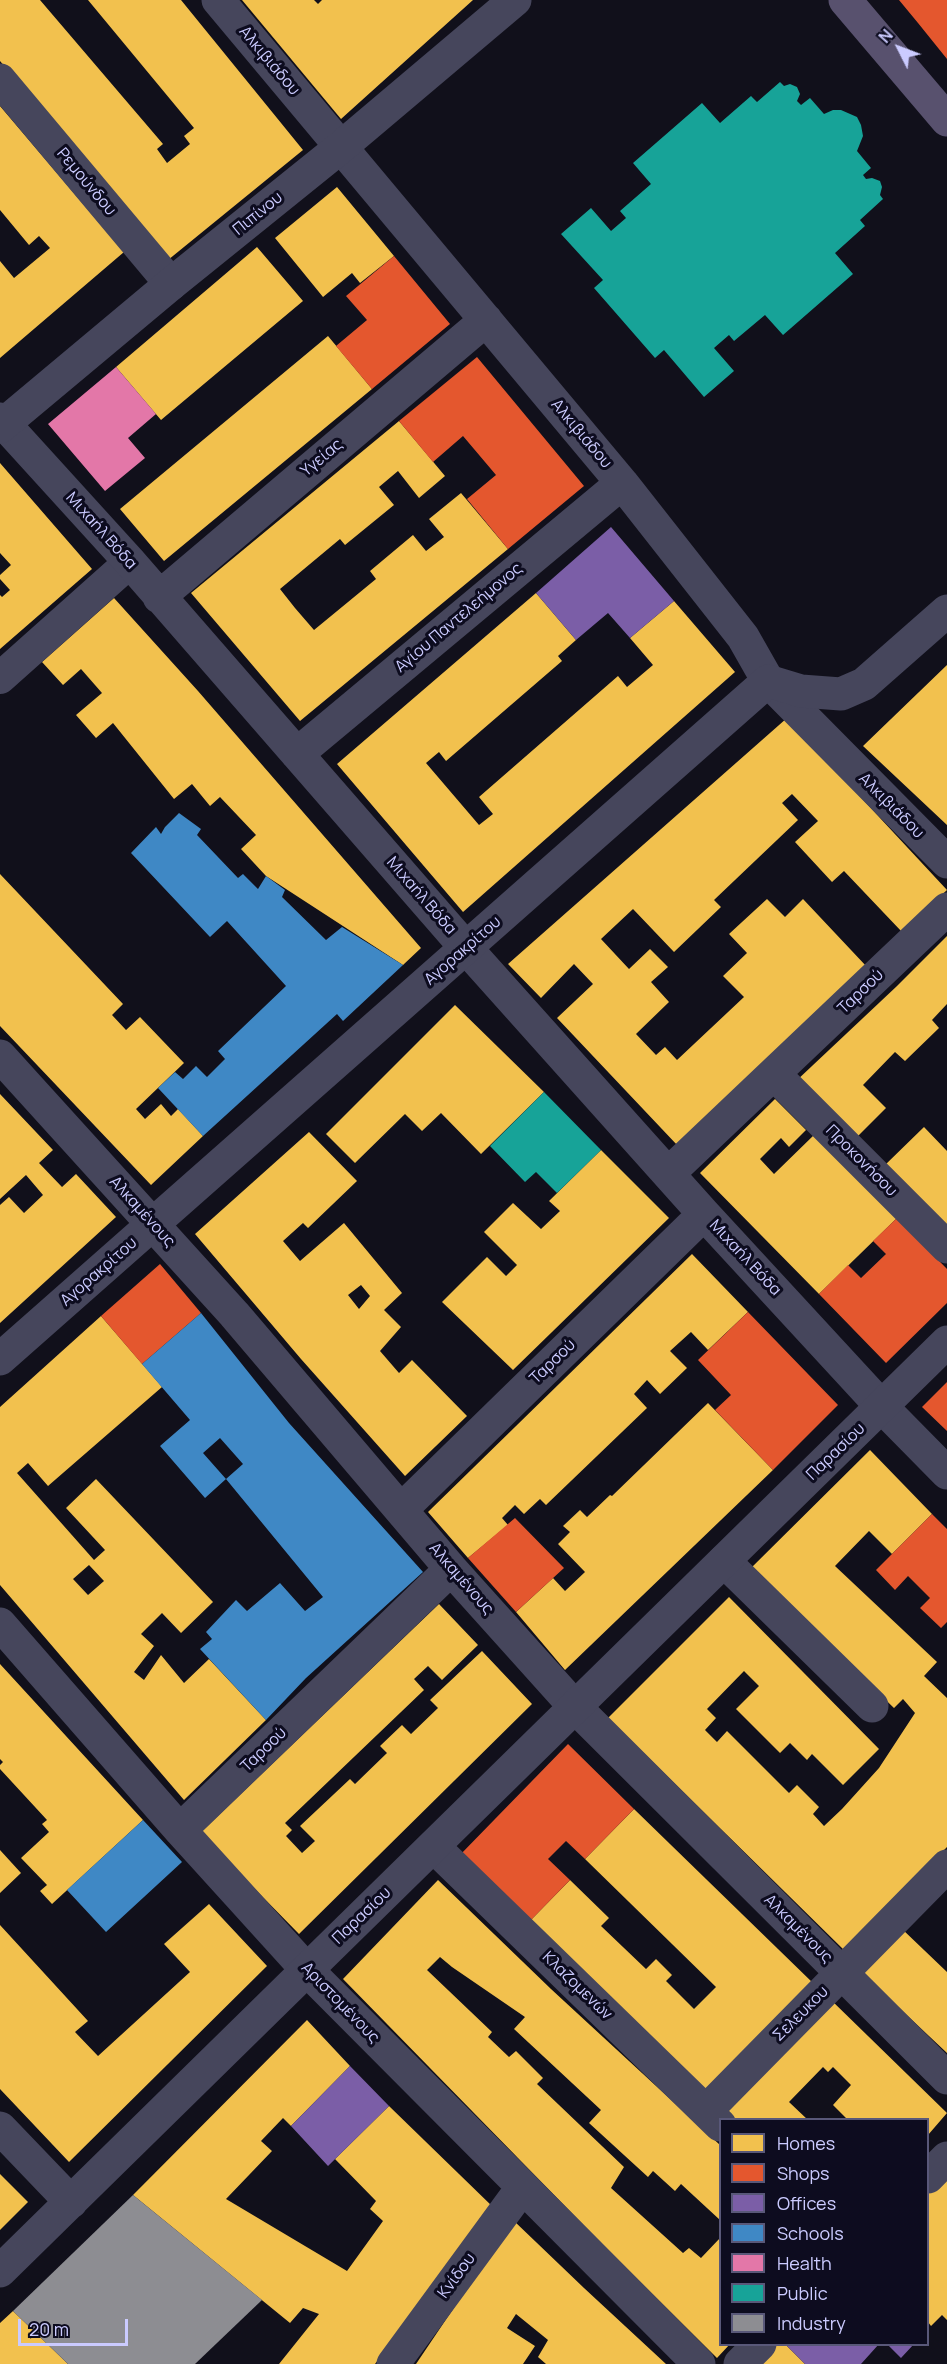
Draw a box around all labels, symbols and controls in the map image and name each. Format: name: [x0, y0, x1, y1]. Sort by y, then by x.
north arrow: [869, 18, 929, 78]
street label: Αλκιβιάδου: [234, 22, 304, 100]
text: N: [874, 24, 898, 48]
street label: Ρεμούνδου: [52, 144, 120, 220]
street label: Πιπίνου: [229, 188, 287, 240]
street label: Αλκιβιάδου: [546, 395, 616, 473]
street label: Υγείας: [297, 435, 347, 481]
street label: Μιχαήλ Βόδα: [62, 489, 140, 573]
street label: Αγίου Παντελεήμονος: [391, 559, 527, 677]
street label: Αλκιβιάδου: [854, 769, 928, 843]
street label: Μιχαήλ Βόδα: [382, 853, 460, 939]
street label: Αγορακρίτου: [421, 913, 505, 989]
street label: Ταρσού: [834, 966, 888, 1018]
street label: Προκονήσου: [821, 1121, 901, 1201]
street label: Αλκαμένους: [105, 1172, 179, 1252]
street label: Μιχαήλ Βόδα: [705, 1216, 785, 1300]
street label: Αγορακρίτου: [57, 1234, 141, 1310]
street label: Ταρσού: [526, 1336, 580, 1388]
street label: Παρασίου: [803, 1419, 869, 1485]
street label: Αλκαμένους: [425, 1539, 497, 1619]
street label: Ταρσού: [237, 1724, 291, 1776]
street label: Παρασίου: [329, 1883, 395, 1949]
street label: Αλκαμένους: [760, 1891, 836, 1967]
street label: Κλαζομενών: [538, 1948, 616, 2024]
street label: Αριστομένους: [297, 1959, 383, 2047]
street label: Σελευκου: [769, 1982, 833, 2046]
legend: [719, 2118, 929, 2346]
text: Homes: [777, 2131, 835, 2155]
text: Shops: [777, 2161, 829, 2185]
text: Offices: [777, 2191, 836, 2215]
text: Schools: [777, 2221, 844, 2245]
street label: Κνίδου: [434, 2250, 480, 2302]
text: Health: [777, 2251, 832, 2275]
text: Public: [777, 2281, 828, 2305]
scale bar: [21, 2307, 130, 2345]
text: Industry: [777, 2311, 846, 2335]
text: 20 m: [29, 2317, 69, 2341]

